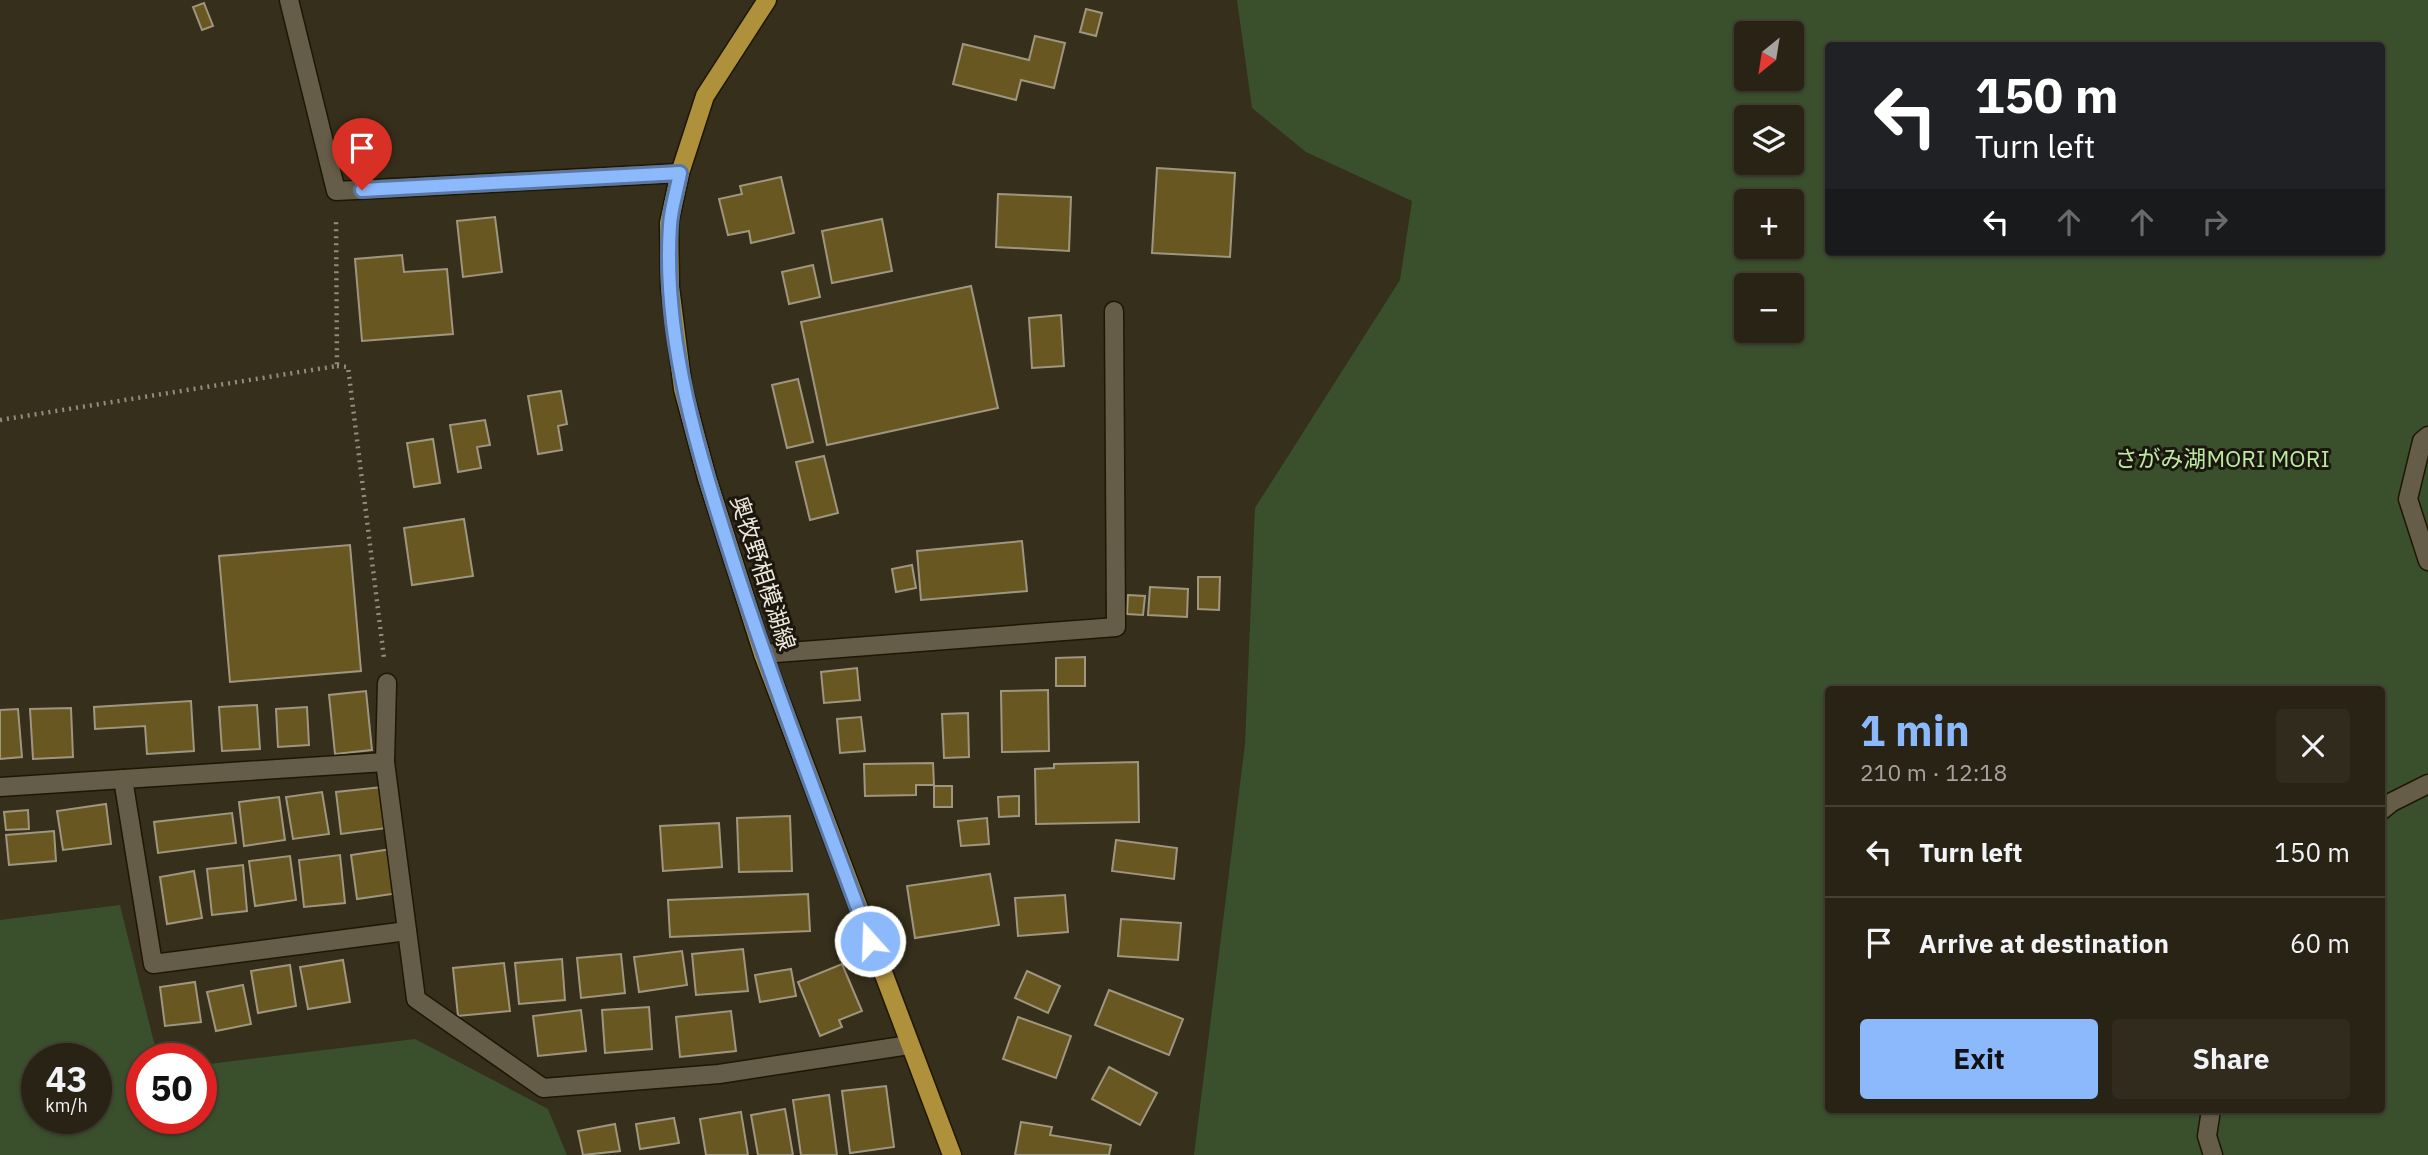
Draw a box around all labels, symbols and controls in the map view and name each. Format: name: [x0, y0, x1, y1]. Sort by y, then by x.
north arrow: [1734, 21, 1804, 91]
map controls: [1734, 21, 1804, 343]
text: 150 m: [1975, 63, 2119, 126]
icon: left: [1860, 70, 1951, 161]
button: layers: [1734, 105, 1804, 175]
pin: [332, 118, 392, 190]
text: Turn left: [1975, 125, 2095, 167]
icon: arrive: [343, 129, 381, 167]
button: +: [1734, 189, 1804, 259]
icon: left: [1977, 203, 2015, 241]
icon: ahead: [2050, 203, 2088, 241]
icon: ahead: [2123, 203, 2161, 241]
icon: right: [2196, 203, 2234, 241]
button: −: [1734, 273, 1804, 343]
park label: さがみ湖MORI MORI: [2114, 443, 2330, 473]
street label: 奥牧野相模湖線: [725, 491, 803, 654]
text: 1 min: [1860, 703, 1970, 758]
button: close: [2276, 709, 2350, 783]
text: 210 m · 12:18: [1860, 757, 2007, 787]
icon: left: [1860, 833, 1898, 871]
text: Turn left: [1919, 835, 2022, 869]
text: 150 m: [2274, 835, 2350, 869]
position arrow: [833, 904, 907, 978]
icon: arrive: [1860, 924, 1898, 962]
text: Arrive at destination: [1919, 926, 2169, 960]
text: 60 m: [2290, 926, 2350, 960]
button: Exit: [1860, 1019, 2098, 1099]
button: Share: [2112, 1019, 2350, 1099]
speed limit sign: 50: [126, 1043, 217, 1134]
text: 43: [45, 1056, 88, 1102]
text: km/h: [45, 1094, 88, 1117]

